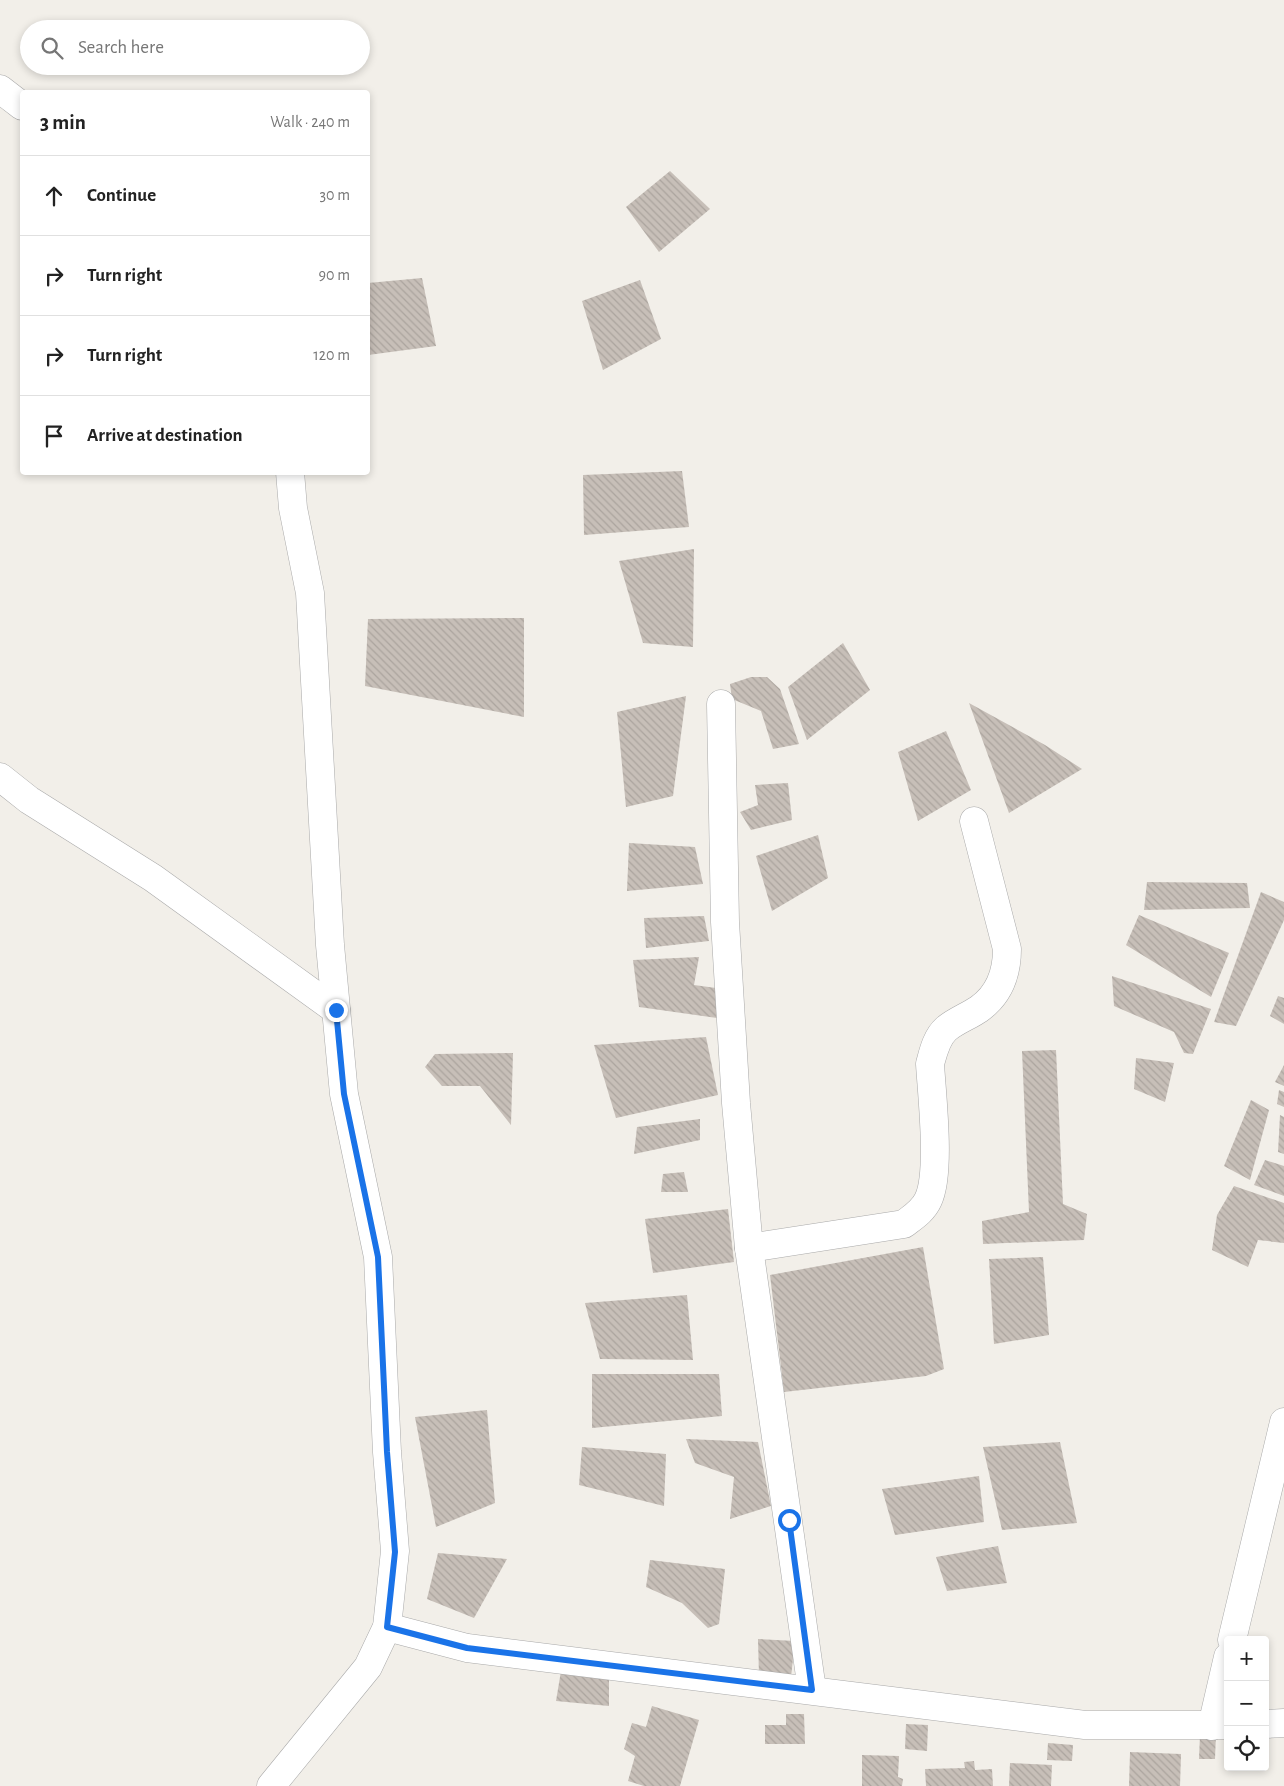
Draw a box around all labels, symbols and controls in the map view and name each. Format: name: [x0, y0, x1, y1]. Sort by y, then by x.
search box: [20, 20, 370, 75]
icon: search: [38, 34, 66, 62]
text: Search here: [78, 38, 164, 57]
text: 3 min: [40, 112, 86, 133]
text: Walk · 240 m: [270, 114, 350, 130]
icon: ahead: [40, 182, 68, 210]
text: Continue: [87, 186, 156, 205]
text: 30 m: [320, 187, 350, 203]
icon: right: [40, 262, 68, 290]
text: Turn right: [87, 266, 162, 285]
text: 90 m: [319, 267, 350, 283]
icon: right: [40, 342, 68, 370]
text: Turn right: [87, 346, 162, 365]
text: 120 m: [313, 347, 350, 363]
icon: arrive: [40, 422, 68, 450]
text: Arrive at destination: [87, 426, 243, 445]
route end: [325, 999, 348, 1022]
route start: [778, 1509, 801, 1532]
map controls: [1224, 1636, 1269, 1771]
button: +: [1224, 1636, 1269, 1681]
button: −: [1224, 1681, 1269, 1726]
button: locate: [1224, 1726, 1269, 1771]

